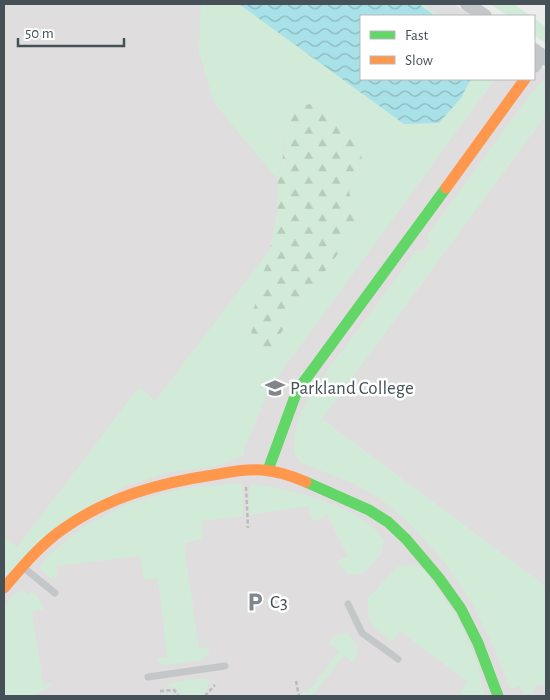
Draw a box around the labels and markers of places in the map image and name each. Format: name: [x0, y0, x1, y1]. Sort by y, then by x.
school or university icon: Parkland College: [264, 377, 286, 399]
place label: Parkland College: [290, 379, 414, 398]
parking icon: C3: [244, 591, 266, 613]
place label: C3: [270, 593, 288, 612]

